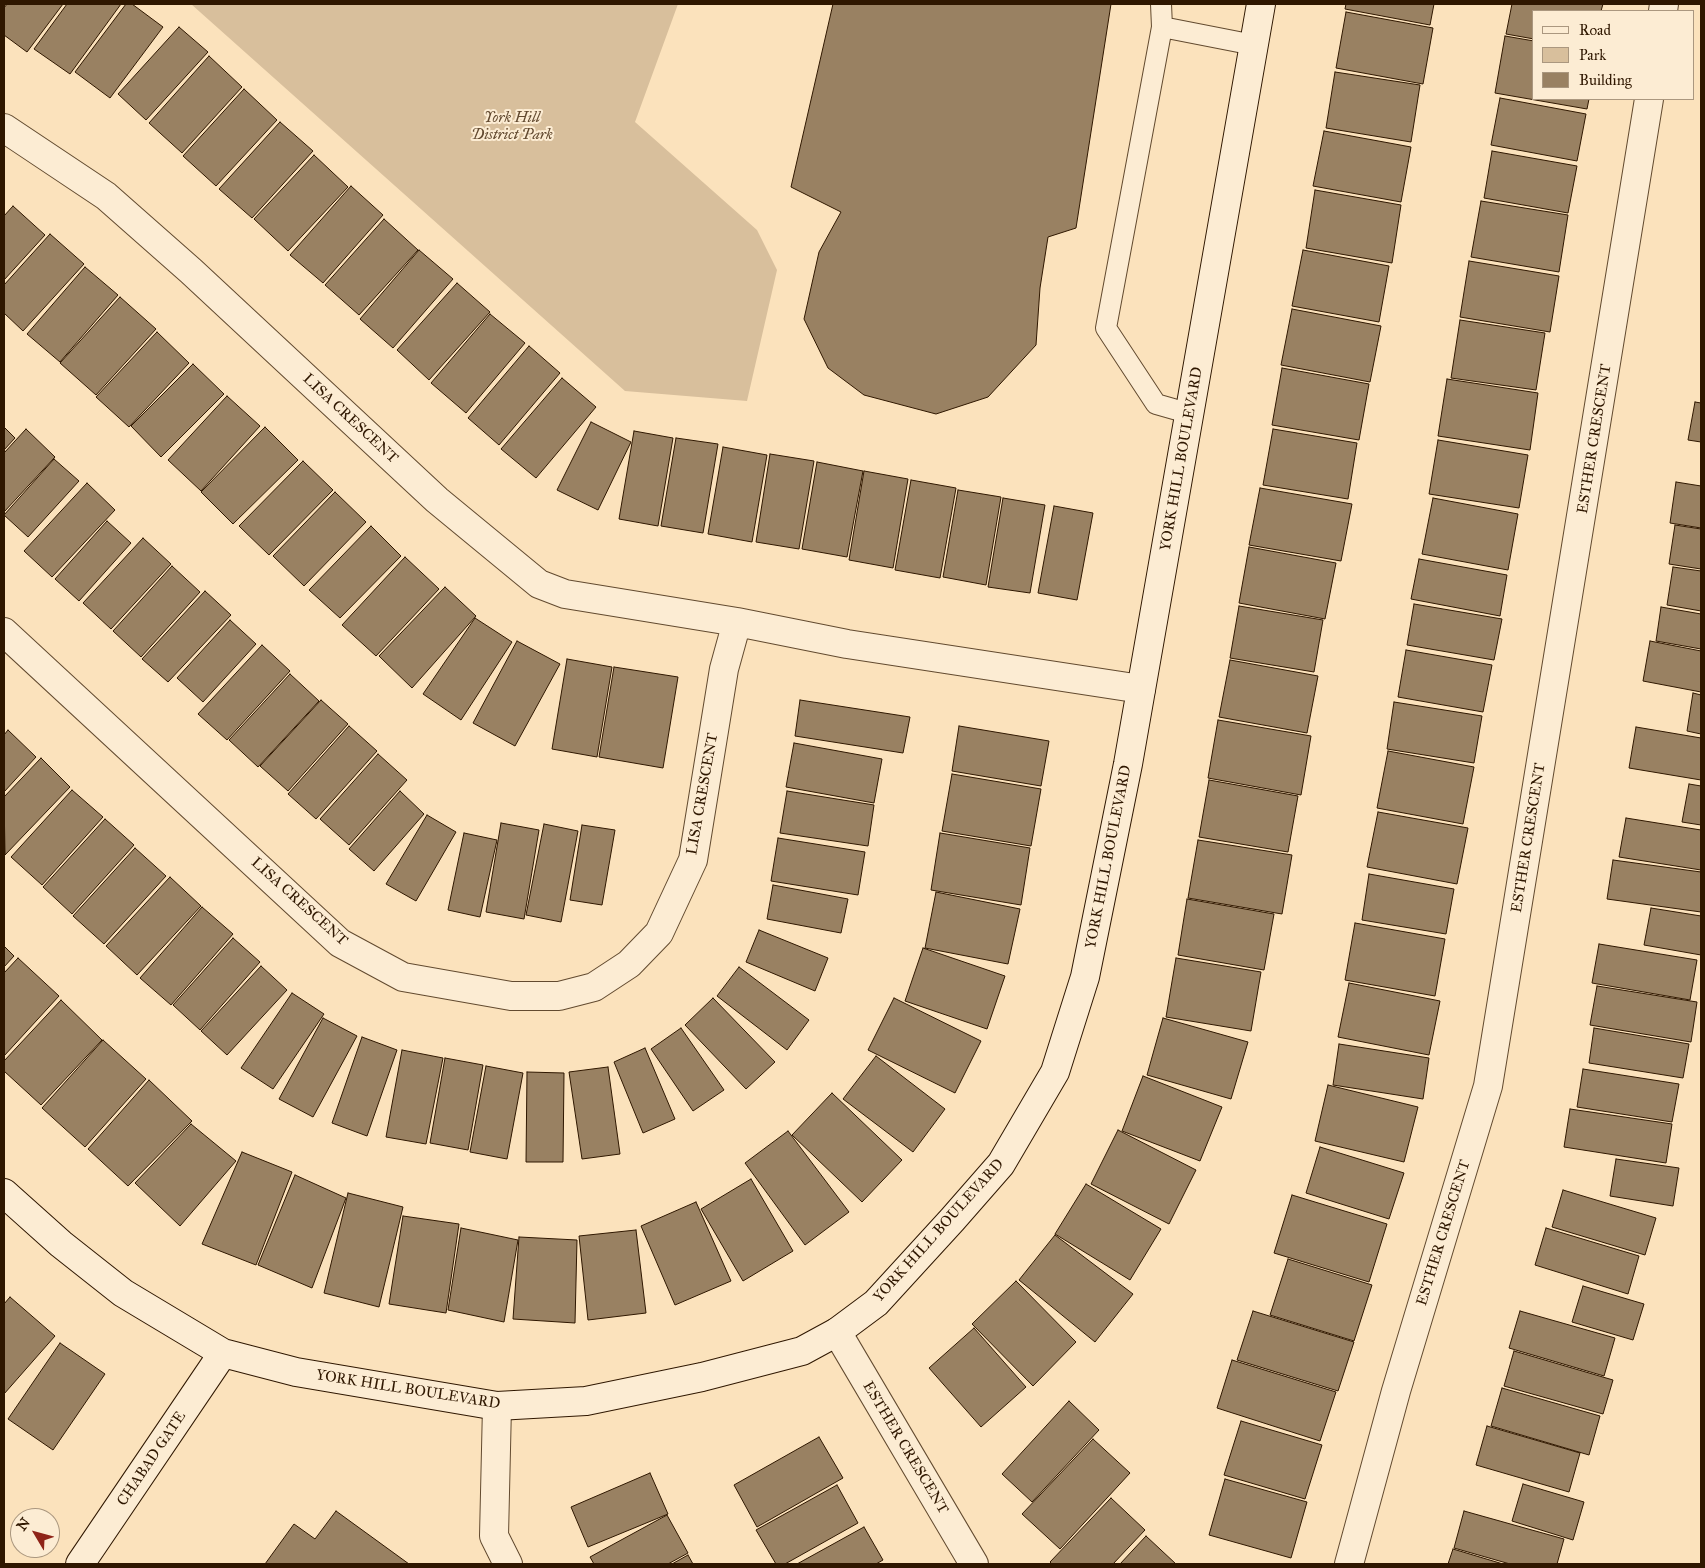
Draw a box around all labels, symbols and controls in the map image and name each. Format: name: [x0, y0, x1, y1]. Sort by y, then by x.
legend: [1532, 10, 1695, 100]
text: Road: [1579, 21, 1611, 39]
text: Park: [1579, 46, 1606, 64]
text: Building: [1579, 71, 1632, 89]
park label: York Hill District Park: [471, 109, 553, 144]
street label: ESTHER CRESCENT: [1574, 363, 1616, 515]
street label: YORK HILL BOULEVARD: [1157, 366, 1207, 552]
street label: LISA CRESCENT: [299, 370, 401, 468]
street label: LISA CRESCENT: [683, 732, 723, 856]
street label: ESTHER CRESCENT: [1508, 762, 1550, 914]
street label: YORK HILL BOULEVARD: [1082, 764, 1136, 950]
street label: LISA CRESCENT: [247, 854, 351, 950]
street label: YORK HILL BOULEVARD: [870, 1156, 1008, 1306]
street label: ESTHER CRESCENT: [1413, 1158, 1475, 1308]
street label: YORK HILL BOULEVARD: [315, 1367, 501, 1413]
street label: ESTHER CRESCENT: [858, 1379, 952, 1517]
street label: CHABAD GATE: [114, 1408, 190, 1510]
north arrow: [10, 1508, 60, 1558]
text: N: [13, 1514, 34, 1534]

